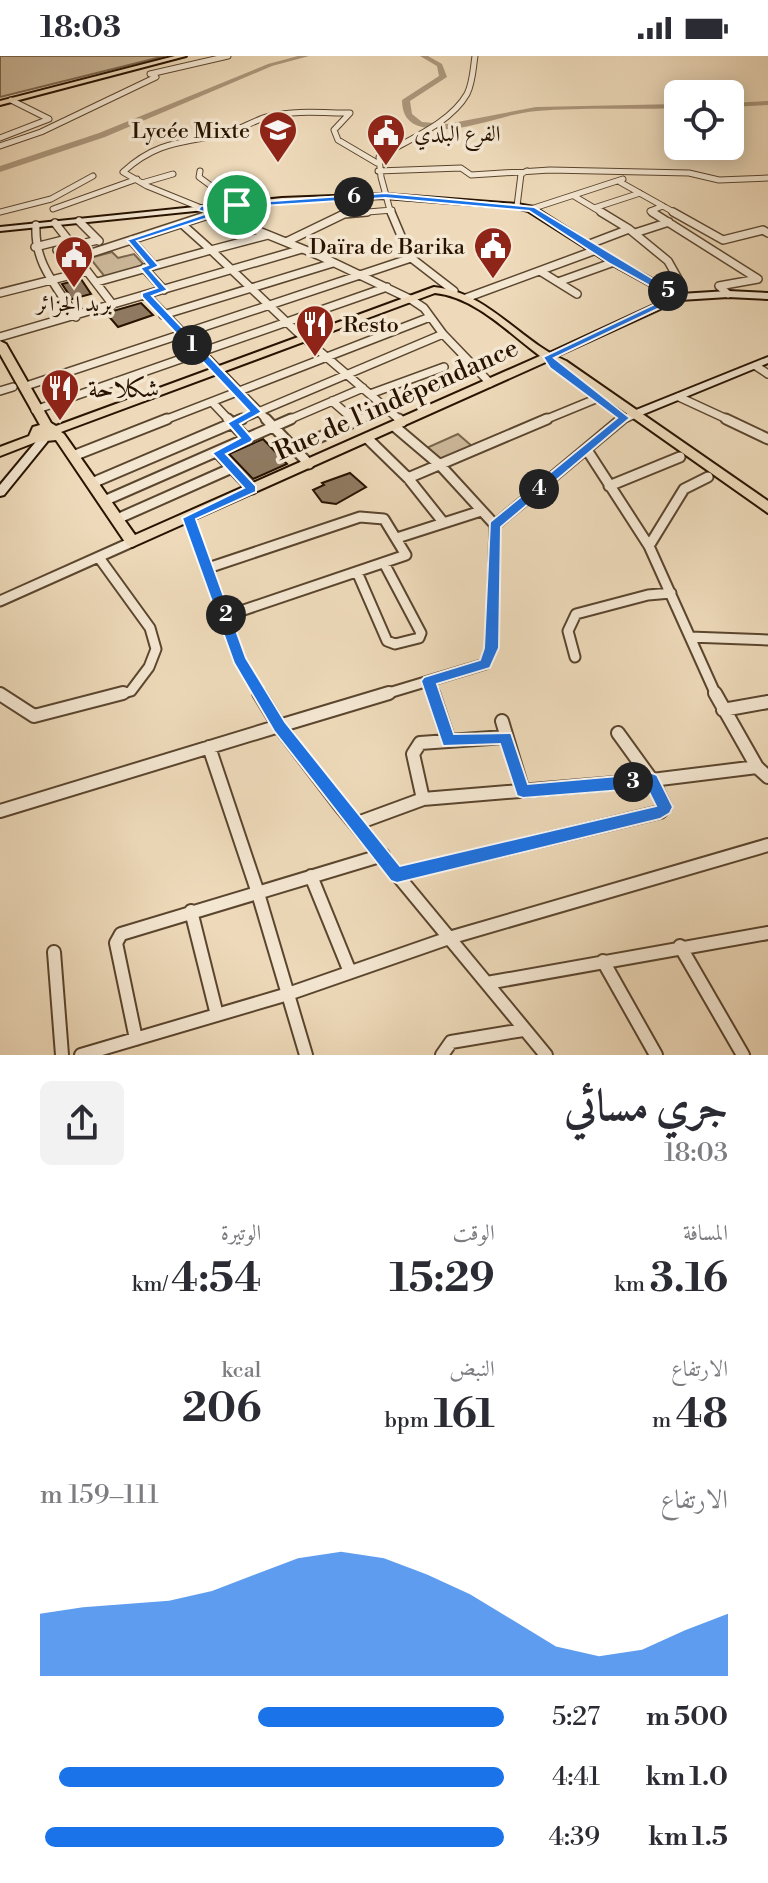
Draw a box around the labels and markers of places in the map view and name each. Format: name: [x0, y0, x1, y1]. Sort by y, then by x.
school or university icon: Lycée Mixte: [257, 109, 299, 164]
public building icon: الفرع البلدي: [365, 112, 407, 167]
place label: Lycée Mixte: [131, 118, 250, 145]
place label: الفرع البلدي: [414, 121, 501, 152]
pin: [203, 171, 271, 239]
pin: 6: [334, 177, 374, 217]
public building icon: Daïra de Barika: [472, 225, 514, 280]
public building icon: بريد الجزائر: [53, 234, 95, 289]
place label: Daïra de Barika: [309, 234, 466, 261]
pin: 5: [648, 271, 688, 311]
place label: بريد الجزائر: [34, 291, 112, 318]
restaurant icon: Resto: [294, 303, 336, 358]
place label: Resto: [343, 312, 399, 339]
pin: 1: [172, 325, 212, 365]
restaurant icon: شكلاحة: [39, 367, 81, 422]
place label: شكلاحة: [88, 373, 159, 405]
pin: 4: [519, 469, 559, 509]
pin: 2: [206, 595, 246, 635]
pin: 3: [613, 762, 653, 802]

